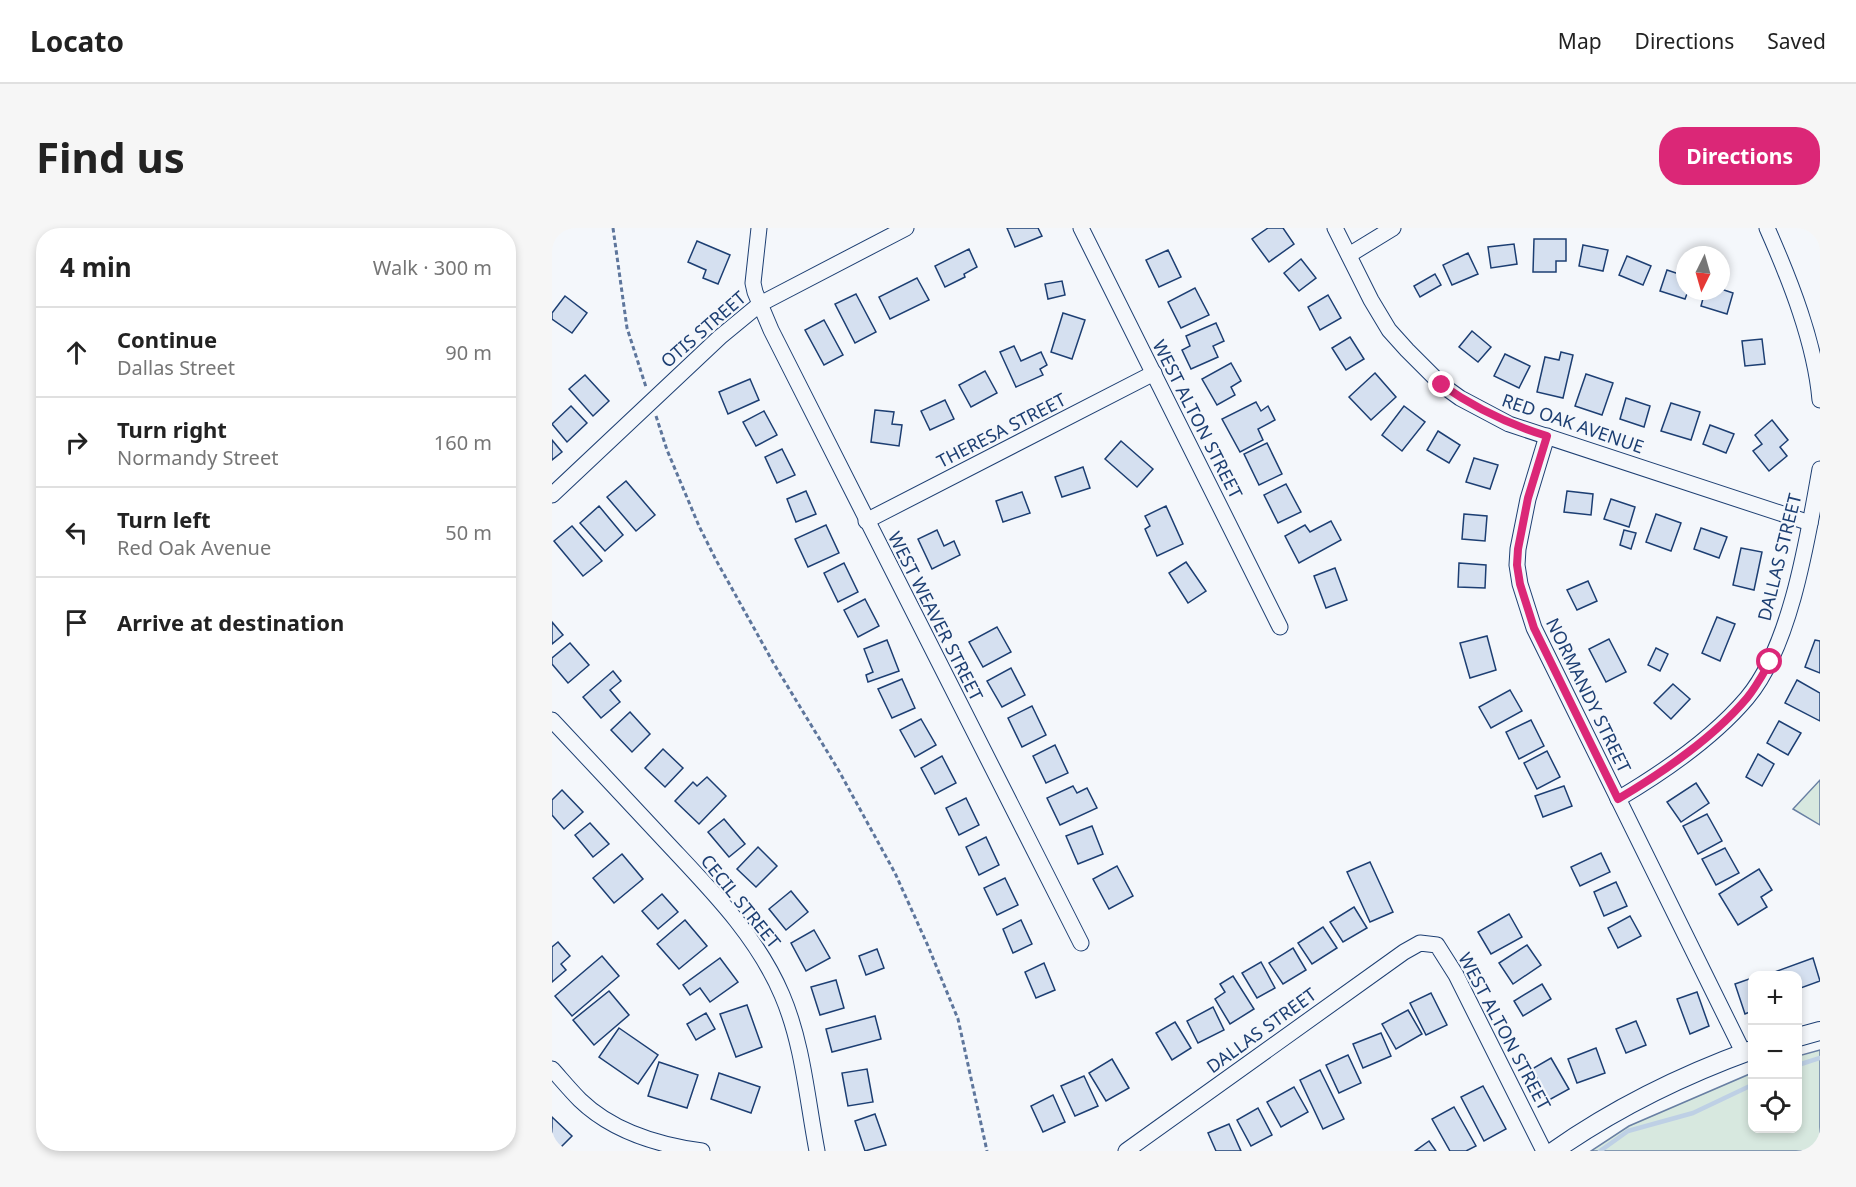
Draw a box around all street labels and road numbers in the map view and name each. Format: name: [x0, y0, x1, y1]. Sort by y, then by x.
street label: OTIS STREET: [655, 285, 751, 373]
street label: WEST ALTON STREET: [1148, 336, 1248, 502]
street label: THERESA STREET: [932, 387, 1070, 473]
street label: RED OAK AVENUE: [1499, 387, 1647, 459]
street label: DALLAS STREET: [1752, 491, 1806, 623]
street label: WEST WEAVER STREET: [883, 527, 989, 705]
street label: NORMANDY STREET: [1541, 614, 1637, 776]
street label: CECIL STREET: [696, 849, 786, 953]
street label: WEST ALTON STREET: [1453, 948, 1557, 1114]
street label: DALLAS STREET: [1201, 982, 1321, 1078]

